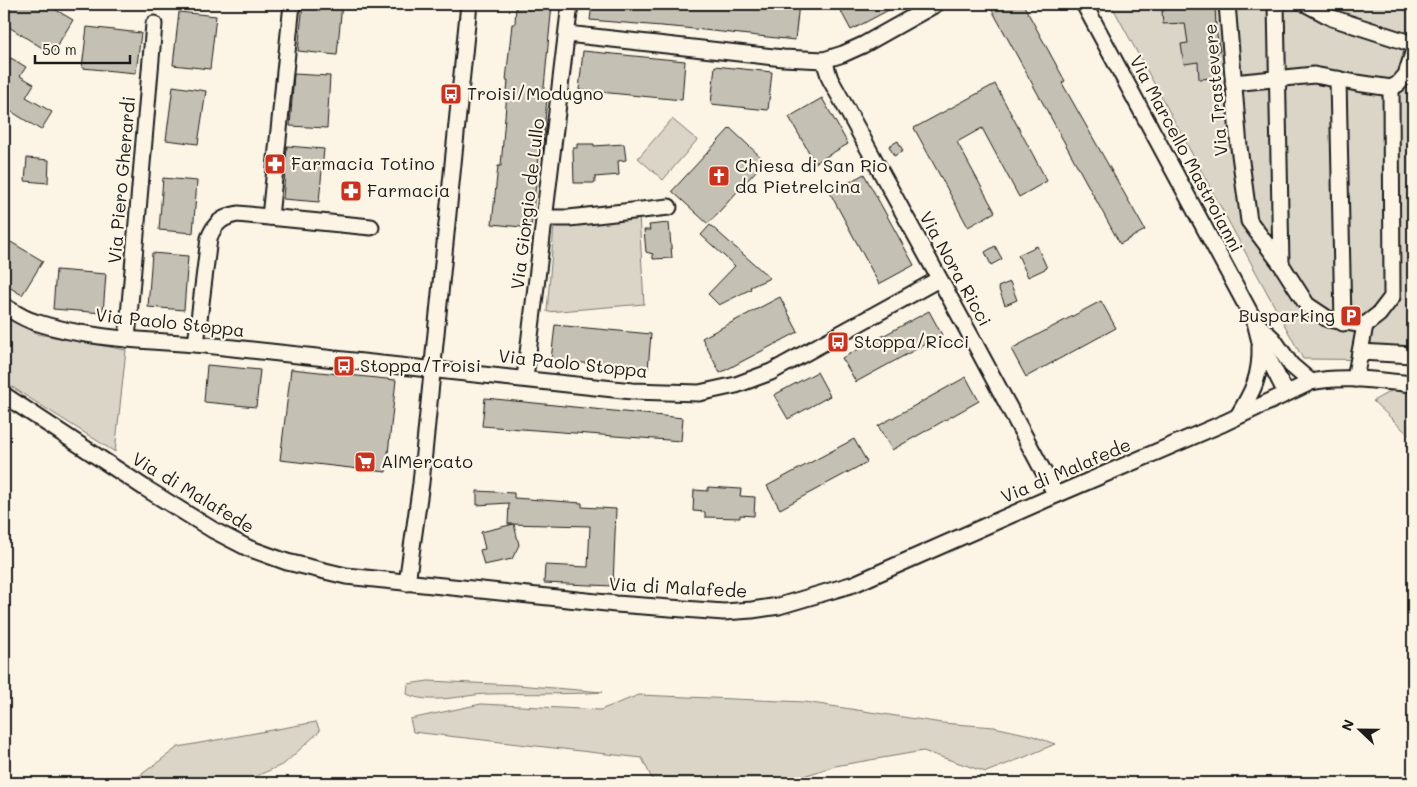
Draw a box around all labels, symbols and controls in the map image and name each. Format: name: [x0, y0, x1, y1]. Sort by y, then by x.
street label: Via Trastevere: [1197, 23, 1233, 157]
scale bar: [35, 32, 130, 64]
text: 50 m: [42, 39, 77, 59]
street label: Via Marcello Mastroianni: [1125, 51, 1249, 256]
place label: Troisi/Modugno: [467, 81, 604, 105]
bus stop icon: Troisi/Modugno: [439, 82, 463, 106]
street label: Via Piero Gherardi: [102, 95, 140, 265]
street label: Via Giorgio de Lullo: [505, 117, 549, 291]
place label: Farmacia Totino: [291, 151, 435, 175]
pharmacy icon: Farmacia Totino: [263, 152, 287, 176]
place label: Chiesa di San Pio da Pietrelcina: [735, 153, 888, 198]
church icon: Chiesa di San Pio da Pietrelcina: [707, 164, 731, 188]
place label: Farmacia: [367, 178, 450, 202]
pharmacy icon: Farmacia: [339, 179, 363, 203]
street label: Via Nora Ricci: [914, 207, 997, 330]
street label: Via Paolo Stoppa: [94, 302, 246, 342]
place label: Busparking: [1238, 303, 1335, 327]
parking icon: Busparking: [1339, 304, 1363, 328]
place label: Stoppa/Ricci: [854, 329, 969, 353]
bus stop icon: Stoppa/Ricci: [826, 330, 850, 354]
street label: Via Paolo Stoppa: [497, 343, 649, 383]
place label: Stoppa/Troisi: [360, 353, 481, 377]
bus stop icon: Stoppa/Troisi: [332, 354, 356, 378]
street label: Via di Malafede: [997, 432, 1134, 508]
street label: Via di Malafede: [128, 446, 259, 538]
place label: AlMercato: [381, 449, 473, 473]
supermarket icon: AlMercato: [353, 450, 377, 474]
street label: Via di Malafede: [608, 571, 748, 603]
north arrow: [1334, 704, 1384, 754]
text: N: [1337, 716, 1358, 733]

